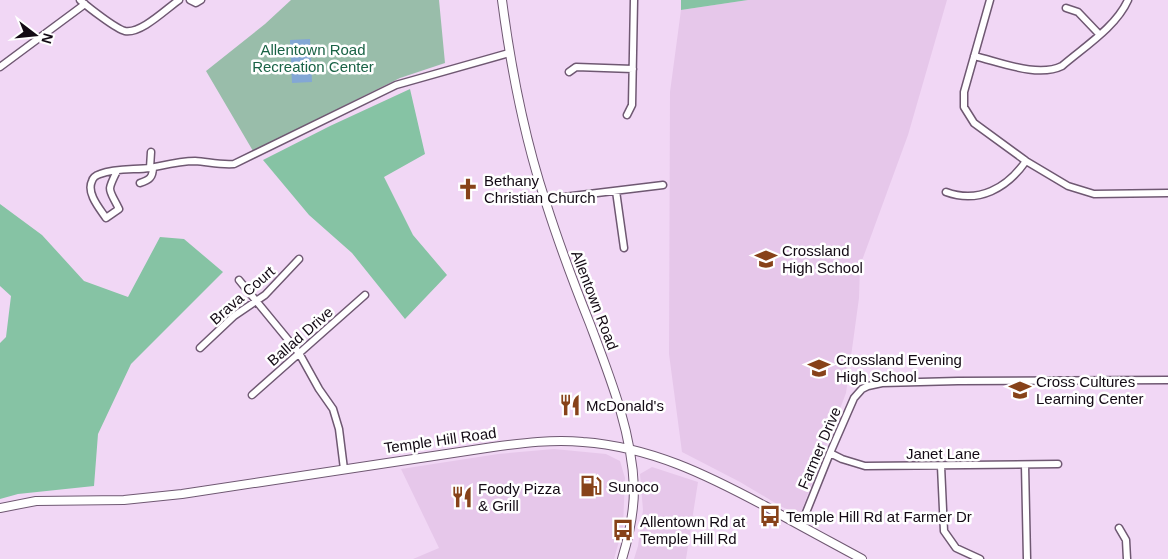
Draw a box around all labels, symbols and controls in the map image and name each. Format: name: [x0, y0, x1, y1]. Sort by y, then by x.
north arrow: [10, 10, 60, 60]
text: N: [38, 32, 57, 46]
park label: Allentown Road Recreation Center: [252, 41, 374, 75]
place label: Bethany Christian Church: [484, 172, 596, 206]
church icon: Bethany Christian Church: [455, 176, 481, 202]
place label: Crossland High School: [782, 242, 863, 276]
school or university icon: Crossland High School: [753, 246, 779, 272]
street label: Allentown Road: [568, 248, 622, 352]
street label: Brava Court: [206, 262, 278, 328]
street label: Ballad Drive: [264, 303, 336, 369]
place label: Crossland Evening High School: [836, 351, 962, 385]
school or university icon: Crossland Evening High School: [806, 355, 832, 381]
place label: Cross Cultures Learning Center: [1036, 373, 1144, 407]
school or university icon: Cross Cultures Learning Center: [1007, 377, 1033, 403]
restaurant icon: McDonald's: [557, 392, 583, 418]
place label: McDonald's: [586, 397, 664, 414]
street label: Farmer Drive: [794, 404, 844, 492]
street label: Temple Hill Road: [383, 424, 497, 456]
street label: Janet Lane: [906, 445, 980, 462]
fuel station icon: Sunoco: [578, 473, 604, 499]
place label: Sunoco: [608, 478, 659, 495]
place label: Foody Pizza & Grill: [478, 480, 561, 514]
restaurant icon: Foody Pizza & Grill: [449, 484, 475, 510]
bus stop icon: Temple Hill Rd at Farmer Dr: [757, 503, 783, 529]
place label: Temple Hill Rd at Farmer Dr: [786, 508, 972, 525]
place label: Allentown Rd at Temple Hill Rd: [640, 513, 746, 547]
bus stop icon: Allentown Rd at Temple Hill Rd: [610, 517, 636, 543]

